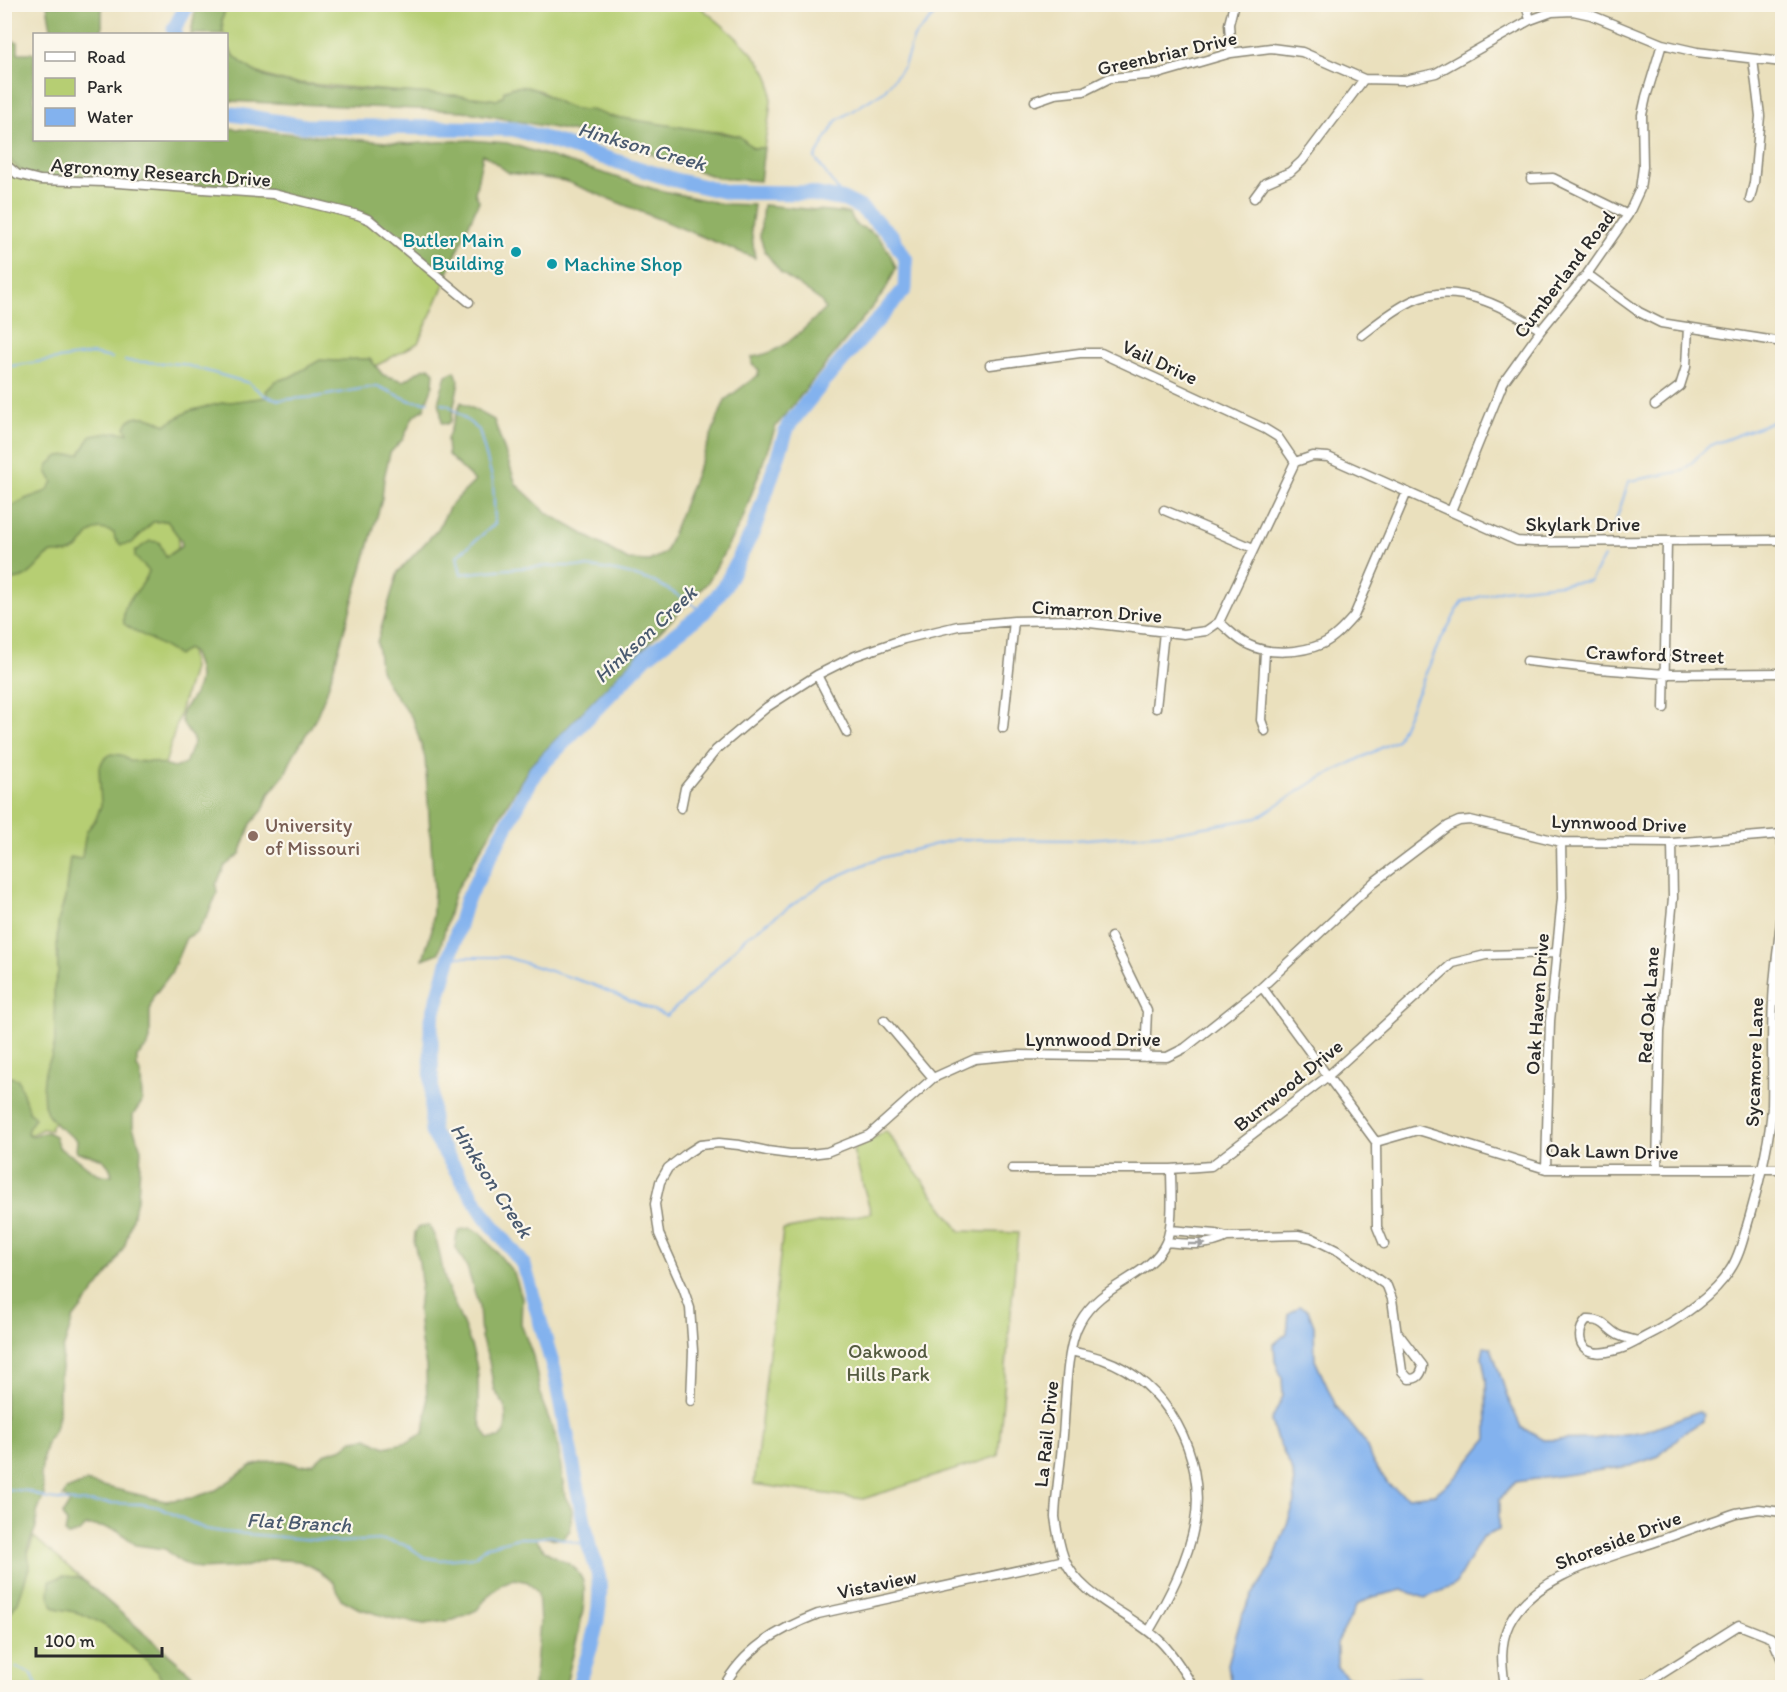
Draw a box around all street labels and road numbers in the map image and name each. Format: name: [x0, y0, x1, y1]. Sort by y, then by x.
street label: Greenbriar Drive: [1095, 25, 1239, 81]
street label: Agronomy Research Drive: [50, 152, 272, 192]
street label: Cumberland Road: [1508, 205, 1620, 343]
street label: Vail Drive: [1118, 334, 1202, 390]
street label: Skylark Drive: [1526, 512, 1640, 536]
street label: Cimarron Drive: [1031, 594, 1163, 628]
street label: Crawford Street: [1585, 640, 1725, 668]
street label: Lynnwood Drive: [1551, 809, 1687, 837]
street label: Oak Haven Drive: [1520, 932, 1554, 1076]
street label: Red Oak Lane: [1632, 946, 1664, 1064]
street label: Sycamore Lane: [1740, 997, 1768, 1127]
street label: Lynnwood Drive: [1025, 1027, 1161, 1051]
street label: Burrwood Drive: [1229, 1034, 1347, 1136]
street label: Oak Lawn Drive: [1545, 1138, 1679, 1164]
street label: La Rail Drive: [1028, 1379, 1064, 1489]
street label: Shoreside Drive: [1552, 1505, 1684, 1575]
street label: Vistaview: [835, 1564, 919, 1604]

